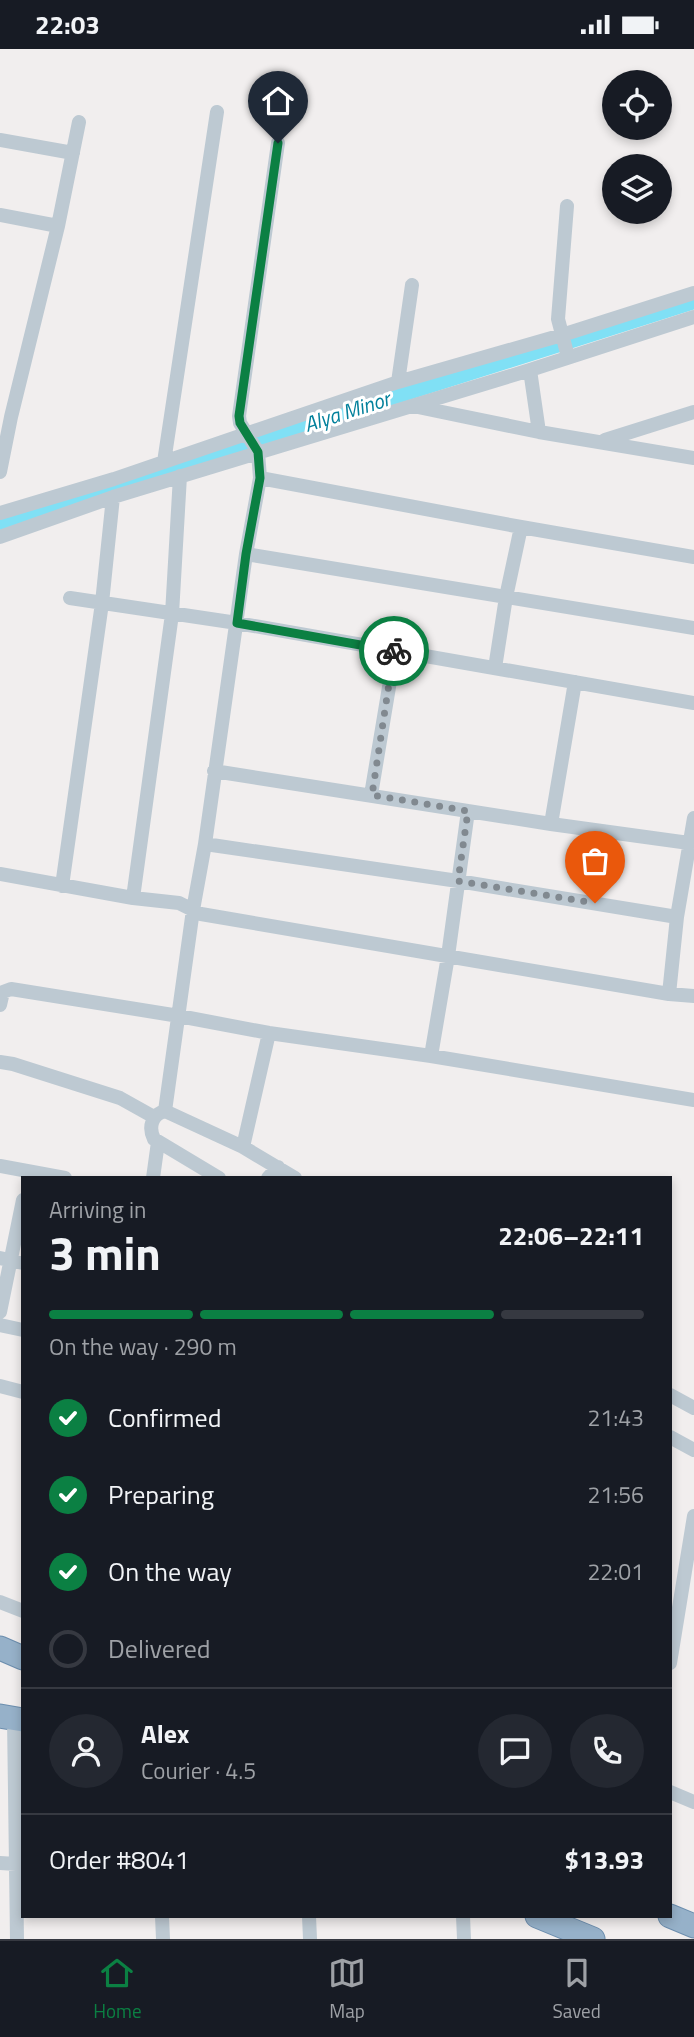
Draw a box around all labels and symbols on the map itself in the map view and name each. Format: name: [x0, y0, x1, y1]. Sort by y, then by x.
pin: [248, 71, 308, 143]
water label: Alya Minor: [300, 381, 396, 440]
courier: [359, 616, 429, 686]
pin: [565, 831, 625, 903]

